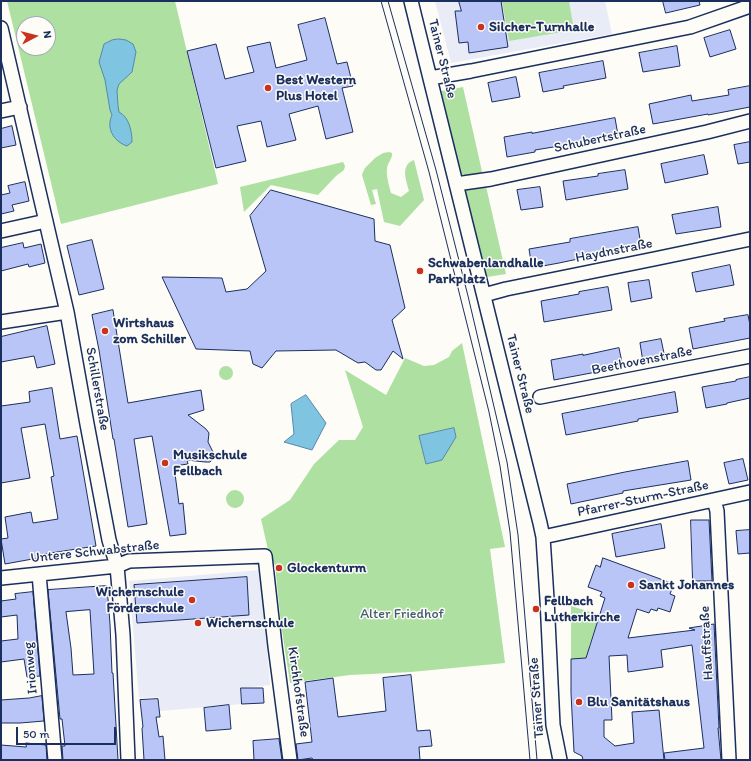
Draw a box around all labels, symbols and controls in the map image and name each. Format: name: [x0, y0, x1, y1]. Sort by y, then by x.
north arrow: [16, 16, 56, 56]
street label: Tainer Straße: [424, 17, 460, 101]
place label: Silcher-Turnhalle: [489, 19, 594, 35]
marker: Silcher-Turnhalle: [476, 22, 486, 32]
text: N: [41, 30, 54, 39]
place label: Best Western Plus Hotel: [276, 72, 356, 104]
marker: Best Western Plus Hotel: [263, 83, 273, 93]
street label: Schubertstraße: [553, 121, 647, 157]
street label: Haydnstraße: [574, 235, 654, 267]
place label: Schwabenlandhalle Parkplatz: [428, 255, 544, 288]
marker: Schwabenlandhalle Parkplatz: [415, 266, 425, 276]
place label: Wirtshaus zom Schiller: [113, 315, 186, 348]
marker: Wirtshaus zom Schiller: [100, 326, 110, 336]
street label: Tainer Straße: [502, 332, 538, 416]
street label: Beethovenstraße: [590, 343, 694, 379]
street label: Schillerstraße: [81, 346, 113, 432]
place label: Musikschule Fellbach: [173, 447, 247, 480]
marker: Musikschule Fellbach: [160, 458, 170, 468]
street label: Pfarrer-Sturm-Straße: [576, 477, 710, 521]
street label: Untere Schwabstraße: [30, 537, 160, 567]
place label: Glockenturm: [287, 560, 366, 576]
marker: Glockenturm: [274, 563, 284, 573]
place label: Sankt Johannes: [639, 577, 734, 593]
marker: Sankt Johannes: [626, 580, 636, 590]
place label: Wichernschule Förderschule: [96, 584, 184, 616]
place label: Fellbach Lutherkirche: [544, 593, 620, 626]
marker: Wichernschule Förderschule: [187, 595, 197, 605]
marker: Fellbach Lutherkirche: [531, 604, 541, 614]
street label: Hauffstraße: [697, 605, 717, 681]
park label: Alter Friedhof: [360, 606, 444, 622]
place label: Wichernschule: [206, 615, 294, 631]
marker: Wichernschule: [193, 618, 203, 628]
street label: Irionweg: [20, 641, 42, 695]
street label: Kirchhofstraße: [283, 646, 313, 738]
street label: Tainer Straße: [526, 657, 548, 739]
place label: Blu Sanitätshaus: [587, 694, 690, 710]
marker: Blu Sanitätshaus: [574, 697, 584, 707]
scale bar: [18, 719, 118, 745]
text: 50 m: [23, 727, 49, 741]

